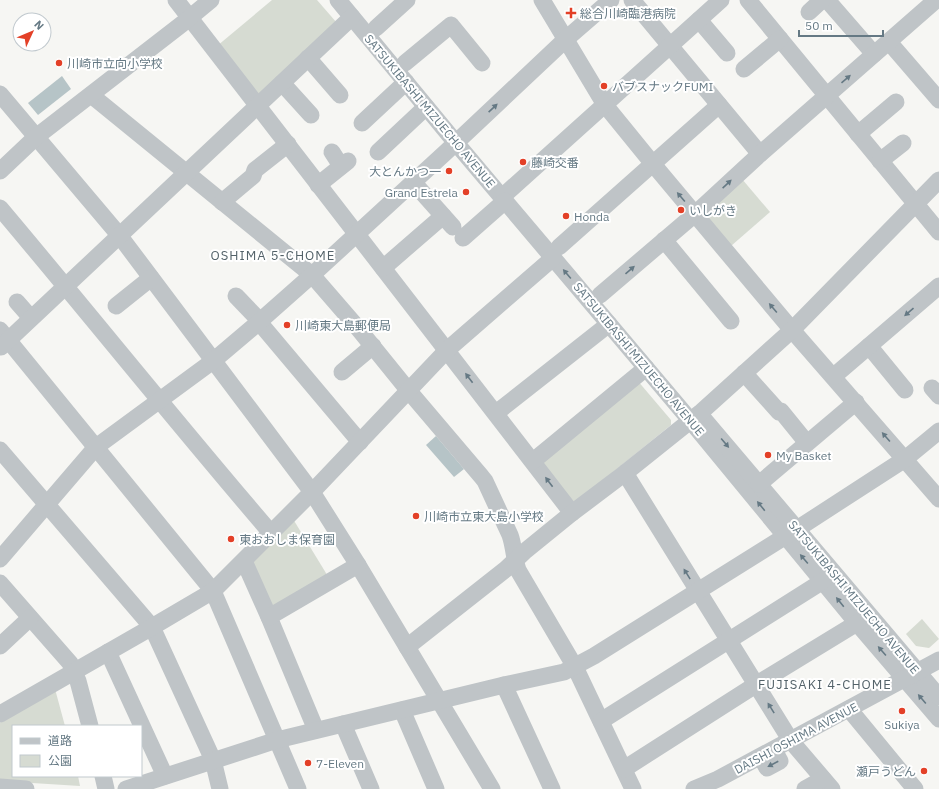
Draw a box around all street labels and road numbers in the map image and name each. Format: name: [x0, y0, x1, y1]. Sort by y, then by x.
street label: SATSUKIBASHI MIZUECHO AVENUE: [361, 31, 499, 191]
street label: SATSUKIBASHI MIZUECHO AVENUE: [570, 279, 708, 439]
street label: SATSUKIBASHI MIZUECHO AVENUE: [785, 517, 923, 677]
street label: DAISHI OSHIMA AVENUE: [732, 699, 860, 777]

